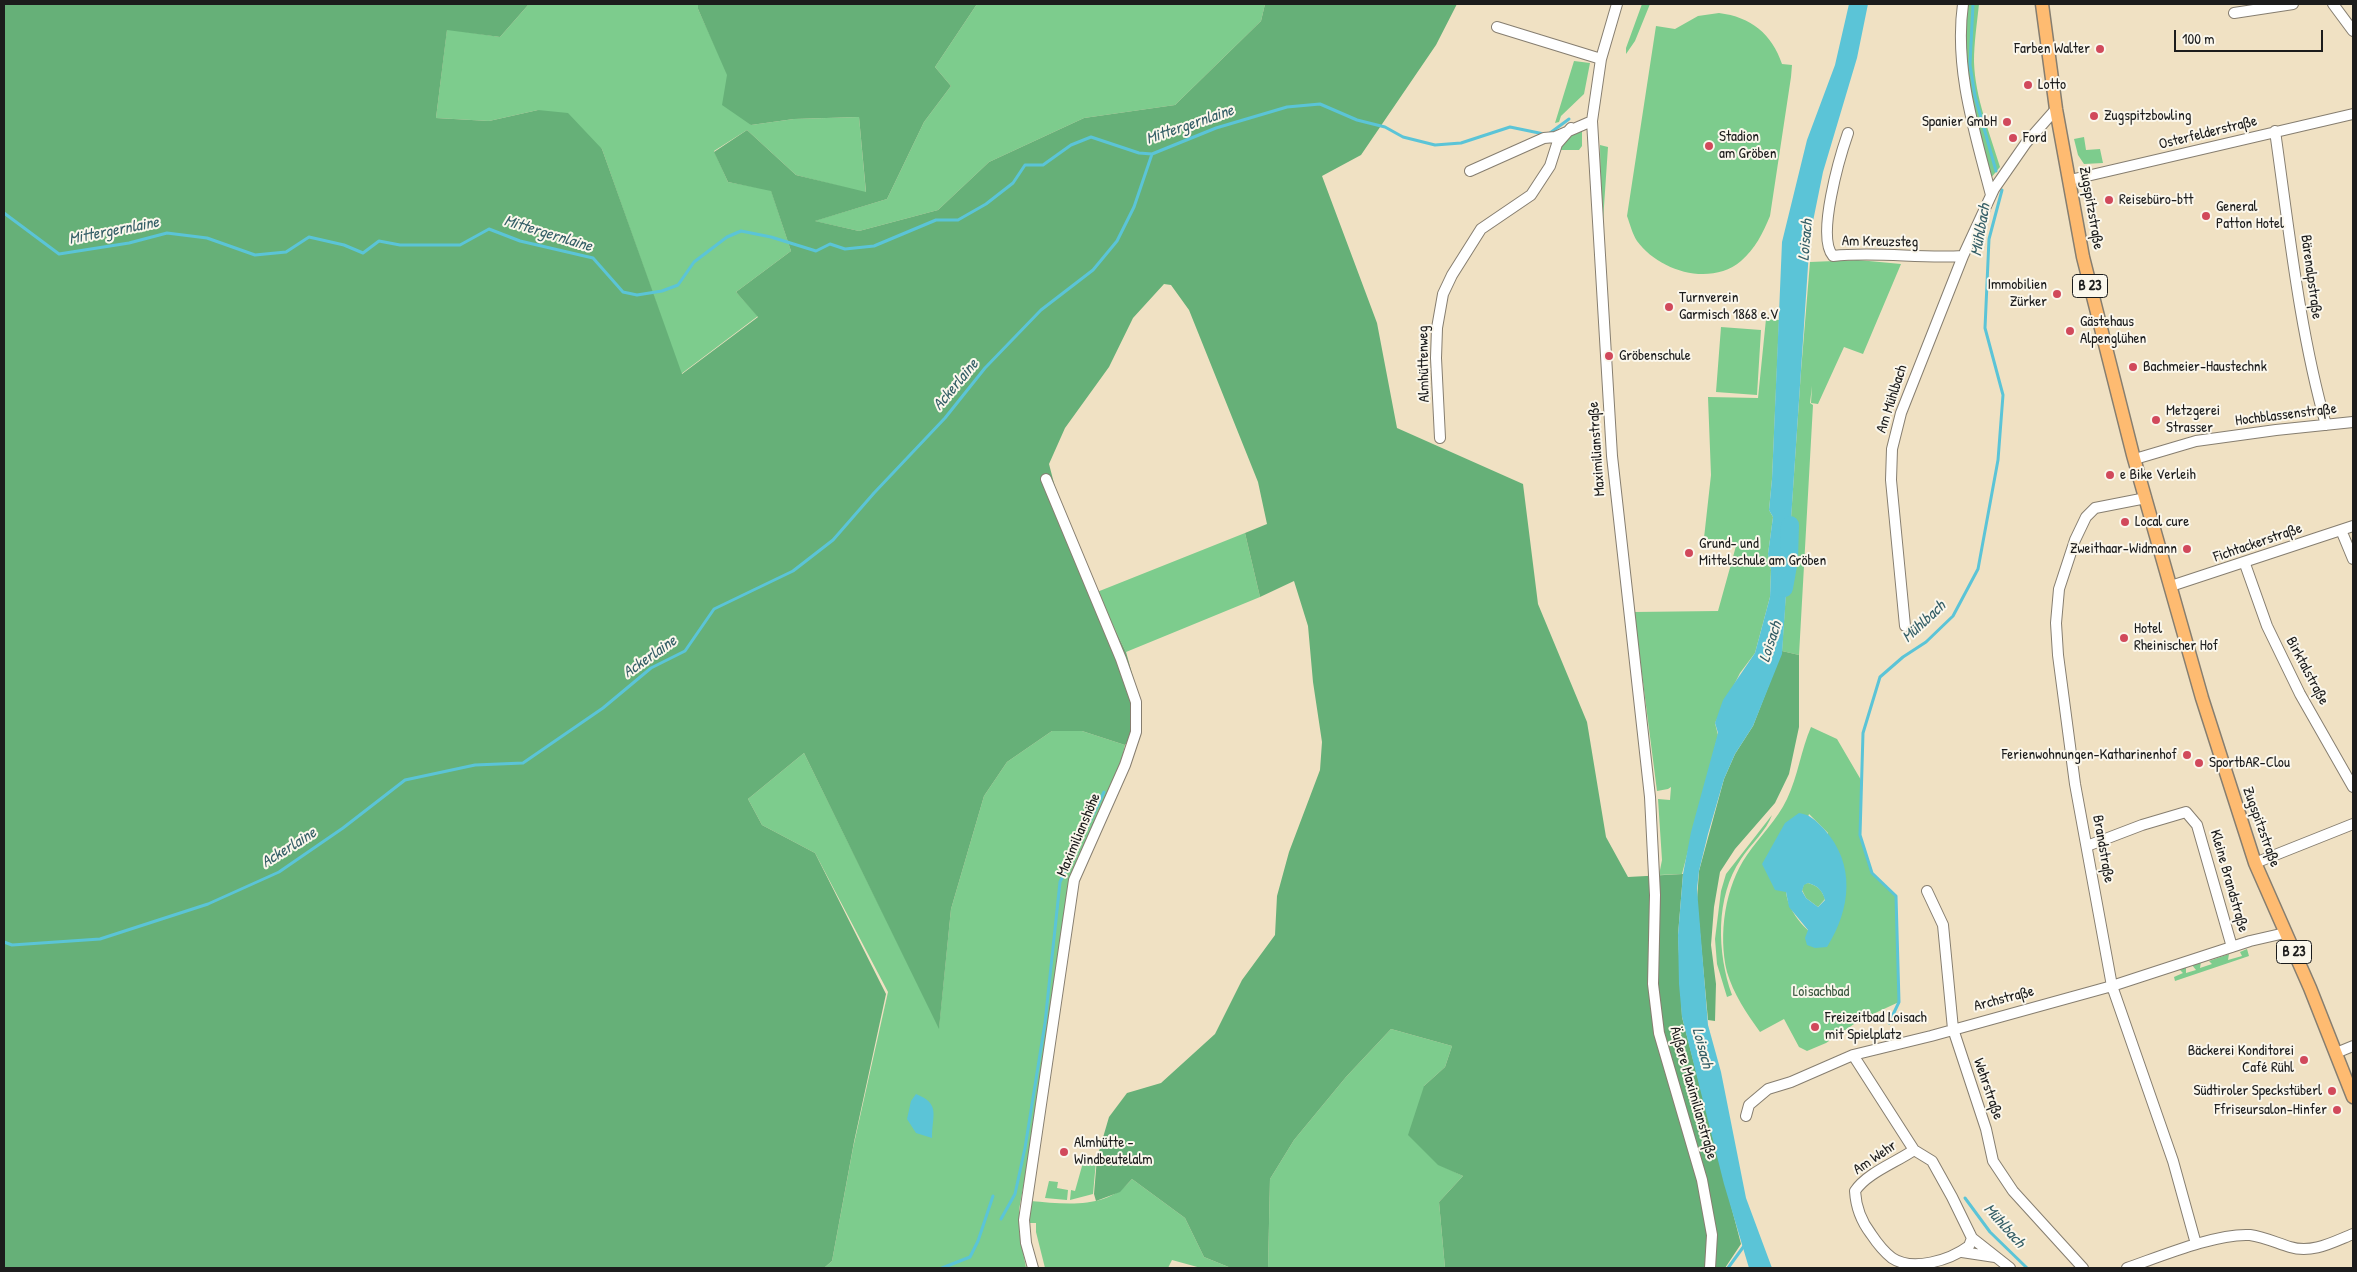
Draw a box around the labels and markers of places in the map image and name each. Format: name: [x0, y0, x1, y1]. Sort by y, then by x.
place label: Farben Walter: [2014, 40, 2090, 58]
marker: Farben Walter: [2094, 43, 2106, 55]
place label: Lotto: [2038, 76, 2066, 94]
marker: Lotto: [2022, 79, 2034, 91]
place label: Zugspitzbowling: [2104, 107, 2191, 125]
marker: Zugspitzbowling: [2088, 110, 2100, 122]
place label: Spanier GmbH: [1922, 113, 1997, 131]
marker: Spanier GmbH: [2001, 116, 2013, 128]
place label: Stadion am Gröben: [1719, 128, 1776, 163]
place label: Ford: [2023, 129, 2046, 147]
marker: Ford: [2007, 132, 2019, 144]
marker: Stadion am Gröben: [1703, 140, 1715, 152]
place label: Reisebüro-btt: [2119, 191, 2193, 209]
marker: Reisebüro-btt: [2103, 194, 2115, 206]
place label: General Patton Hotel: [2216, 198, 2284, 233]
marker: General Patton Hotel: [2200, 210, 2212, 222]
place label: Immobilien Zürker: [1987, 276, 2047, 311]
marker: Immobilien Zürker: [2051, 288, 2063, 300]
place label: Turnverein Garmisch 1868 e.V: [1679, 289, 1778, 324]
marker: Turnverein Garmisch 1868 e.V: [1663, 301, 1675, 313]
place label: Gästehaus Alpenglühen: [2080, 313, 2146, 348]
marker: Gästehaus Alpenglühen: [2064, 325, 2076, 337]
place label: Gröbenschule: [1619, 347, 1691, 365]
marker: Gröbenschule: [1603, 350, 1615, 362]
place label: Bachmeier-Haustechnk: [2143, 358, 2267, 376]
marker: Bachmeier-Haustechnk: [2127, 361, 2139, 373]
place label: Metzgerei Strasser: [2166, 402, 2220, 437]
marker: Metzgerei Strasser: [2150, 414, 2162, 426]
place label: e Bike Verleih: [2120, 466, 2196, 484]
marker: e Bike Verleih: [2104, 469, 2116, 481]
place label: Local cure: [2135, 513, 2189, 531]
marker: Local cure: [2119, 516, 2131, 528]
place label: Grund- und Mittelschule am Gröben: [1699, 535, 1826, 570]
place label: Zweithaar-Widmann: [2070, 540, 2177, 558]
marker: Zweithaar-Widmann: [2181, 543, 2193, 555]
marker: Grund- und Mittelschule am Gröben: [1683, 547, 1695, 559]
place label: Hotel Rheinischer Hof: [2134, 620, 2218, 655]
marker: Hotel Rheinischer Hof: [2118, 632, 2130, 644]
place label: Ferienwohnungen-Katharinenhof: [2002, 746, 2177, 764]
marker: Ferienwohnungen-Katharinenhof: [2181, 749, 2193, 761]
place label: SportbAR-Clou: [2209, 754, 2290, 772]
marker: SportbAR-Clou: [2193, 757, 2205, 769]
place label: Freizeitbad Loisach mit Spielplatz: [1825, 1009, 1927, 1044]
marker: Freizeitbad Loisach mit Spielplatz: [1809, 1021, 1821, 1033]
place label: Bäckerei Konditorei Café Rühl: [2188, 1042, 2294, 1077]
marker: Bäckerei Konditorei Café Rühl: [2298, 1054, 2310, 1066]
place label: Südtiroler Speckstüberl: [2194, 1082, 2322, 1100]
marker: Südtiroler Speckstüberl: [2326, 1085, 2338, 1097]
place label: Ffriseursalon-Hinfer: [2215, 1101, 2327, 1119]
marker: Ffriseursalon-Hinfer: [2331, 1104, 2343, 1116]
place label: Almhütte - Windbeutelalm: [1074, 1134, 1153, 1169]
marker: Almhütte - Windbeutelalm: [1058, 1146, 1070, 1158]

